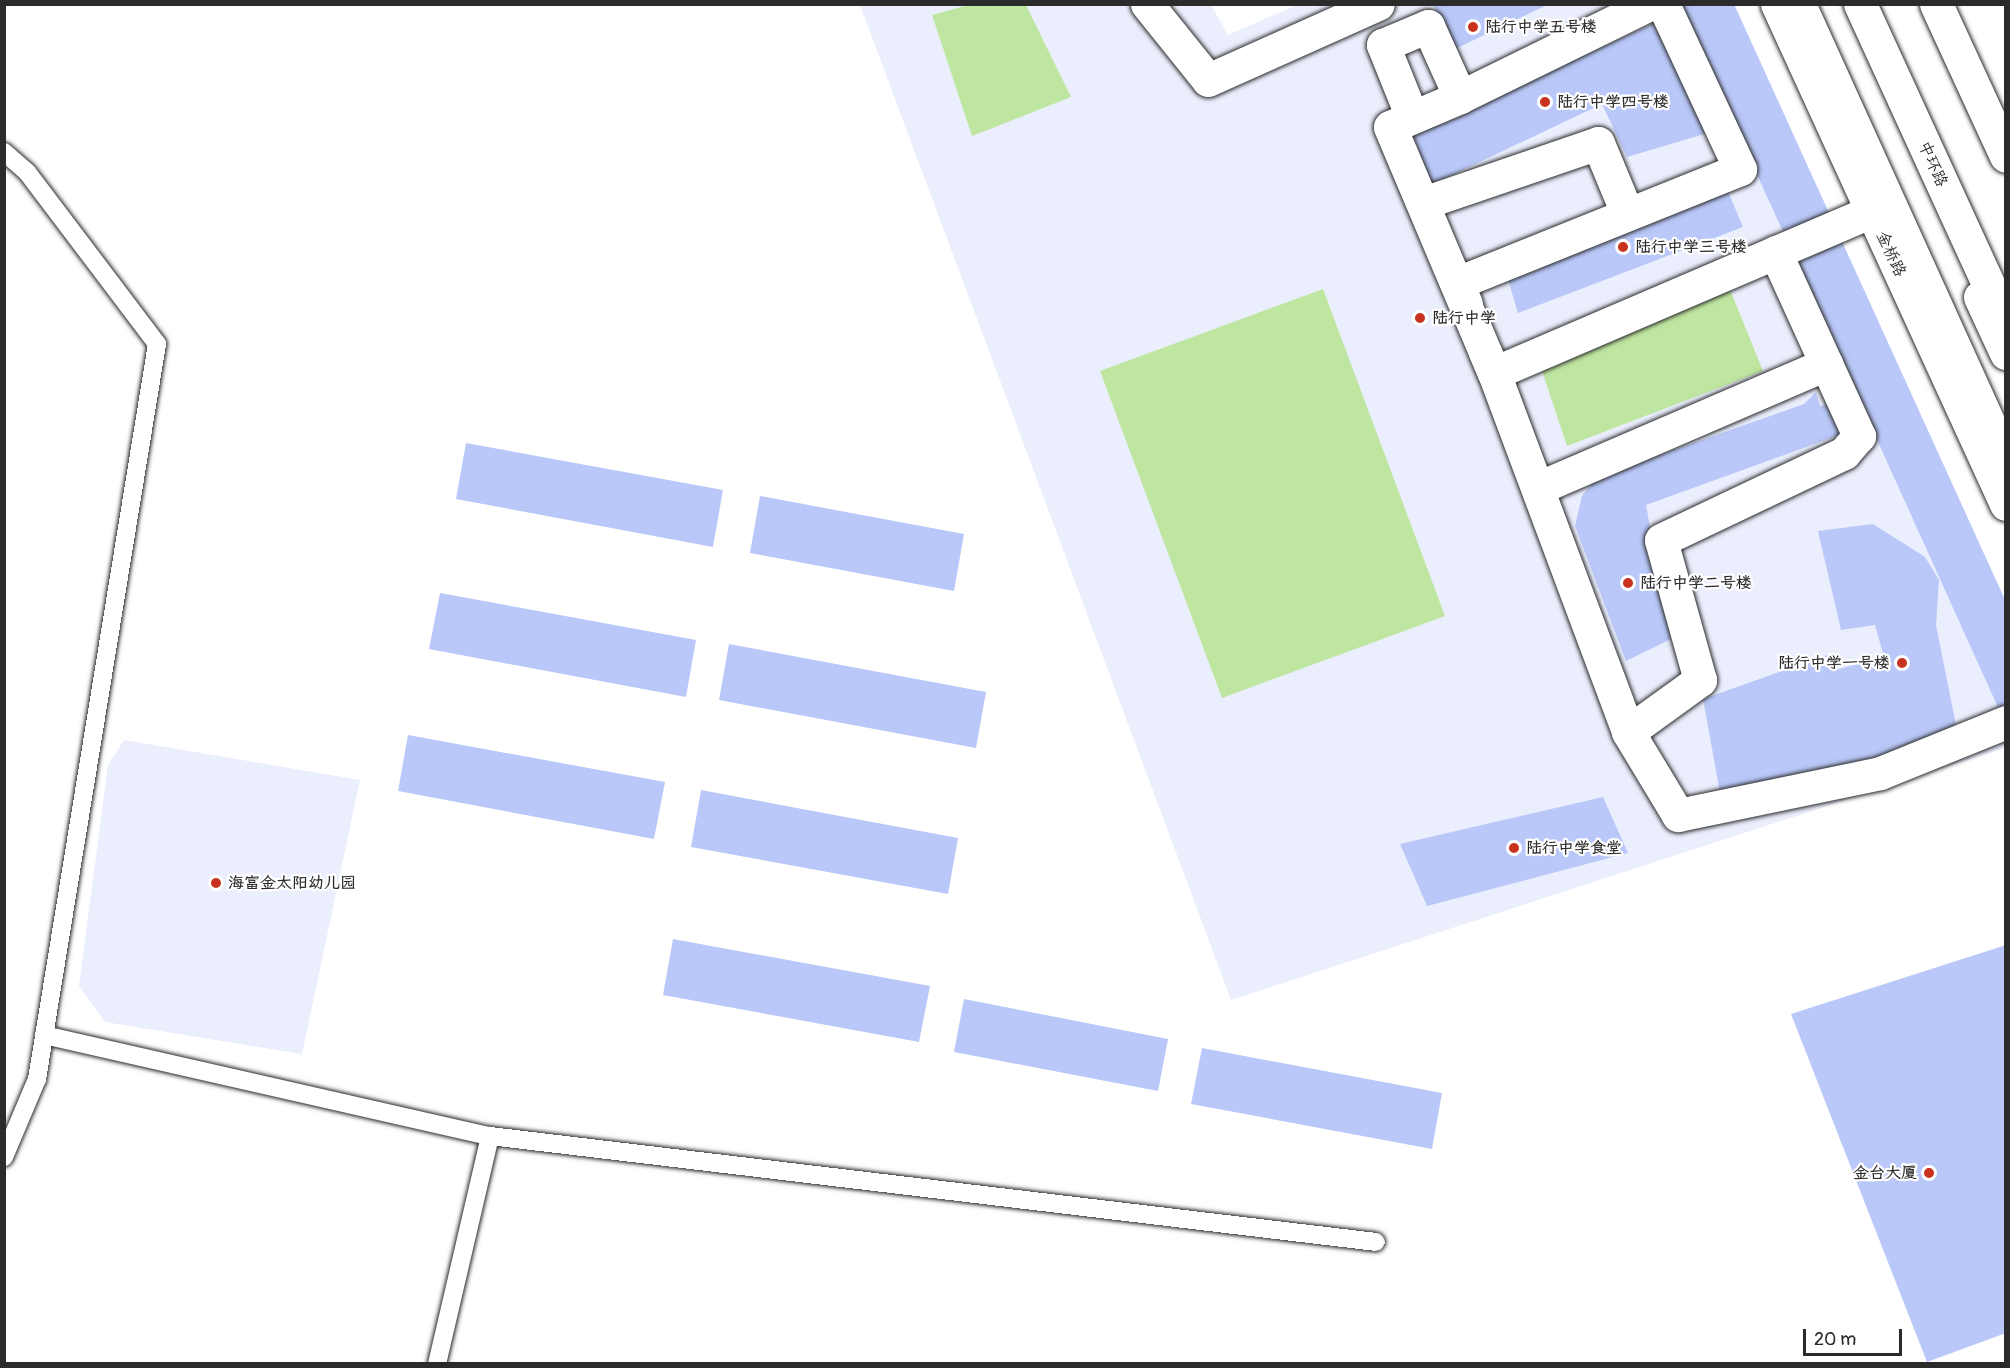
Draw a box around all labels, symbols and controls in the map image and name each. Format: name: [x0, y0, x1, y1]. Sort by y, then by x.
place label: 陆行中学五号楼: [1485, 17, 1597, 37]
marker: 陆行中学五号楼: [1466, 20, 1480, 34]
place label: 陆行中学四号楼: [1557, 92, 1669, 112]
marker: 陆行中学四号楼: [1538, 95, 1552, 109]
street label: 中环路: [1914, 138, 1952, 190]
street label: 金桥路: [1872, 228, 1910, 280]
place label: 陆行中学三号楼: [1635, 237, 1747, 257]
marker: 陆行中学三号楼: [1616, 240, 1630, 254]
place label: 陆行中学: [1432, 308, 1496, 328]
marker: 陆行中学: [1413, 311, 1427, 325]
place label: 陆行中学二号楼: [1640, 573, 1752, 593]
marker: 陆行中学二号楼: [1621, 576, 1635, 590]
place label: 陆行中学一号楼: [1778, 653, 1890, 673]
marker: 陆行中学一号楼: [1895, 656, 1909, 670]
place label: 陆行中学食堂: [1526, 838, 1622, 858]
marker: 陆行中学食堂: [1507, 841, 1521, 855]
place label: 海富金太阳幼儿园: [228, 873, 356, 893]
marker: 海富金太阳幼儿园: [209, 876, 223, 890]
place label: 金台大厦: [1853, 1163, 1917, 1183]
marker: 金台大厦: [1922, 1166, 1936, 1180]
scale bar: [1806, 1317, 1905, 1355]
text: 20 m: [1814, 1328, 1856, 1351]

